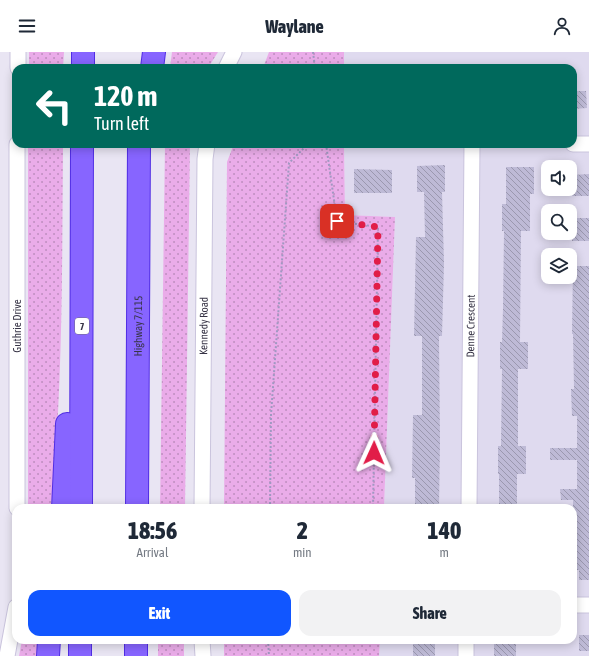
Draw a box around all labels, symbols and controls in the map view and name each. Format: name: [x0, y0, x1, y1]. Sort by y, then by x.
icon: menu: [16, 15, 38, 37]
icon: person: [551, 15, 573, 37]
text: Waylane: [265, 16, 324, 37]
icon: left: [28, 80, 80, 132]
text: 120 m: [94, 80, 157, 112]
text: Turn left: [94, 113, 149, 134]
map controls: [541, 160, 577, 284]
button: sound: [541, 160, 577, 196]
pin: [320, 204, 354, 238]
button: search: [541, 204, 577, 240]
icon: arrive: [326, 210, 348, 232]
button: layers: [541, 248, 577, 284]
street label: Denne Crescent: [464, 294, 477, 358]
street label: Highway 7/115: [132, 295, 144, 357]
street label: Kennedy Road: [197, 297, 210, 355]
street label: Guthrie Drive: [11, 299, 23, 353]
road number: 7: [75, 318, 89, 334]
position arrow: [353, 432, 395, 474]
text: 18:56: [128, 517, 177, 544]
text: 2: [297, 517, 308, 544]
text: 140: [427, 517, 461, 544]
text: Arrival: [137, 545, 168, 560]
text: min: [293, 545, 312, 560]
text: m: [440, 545, 449, 560]
button: Exit: [28, 590, 291, 636]
button: Share: [299, 590, 561, 636]

